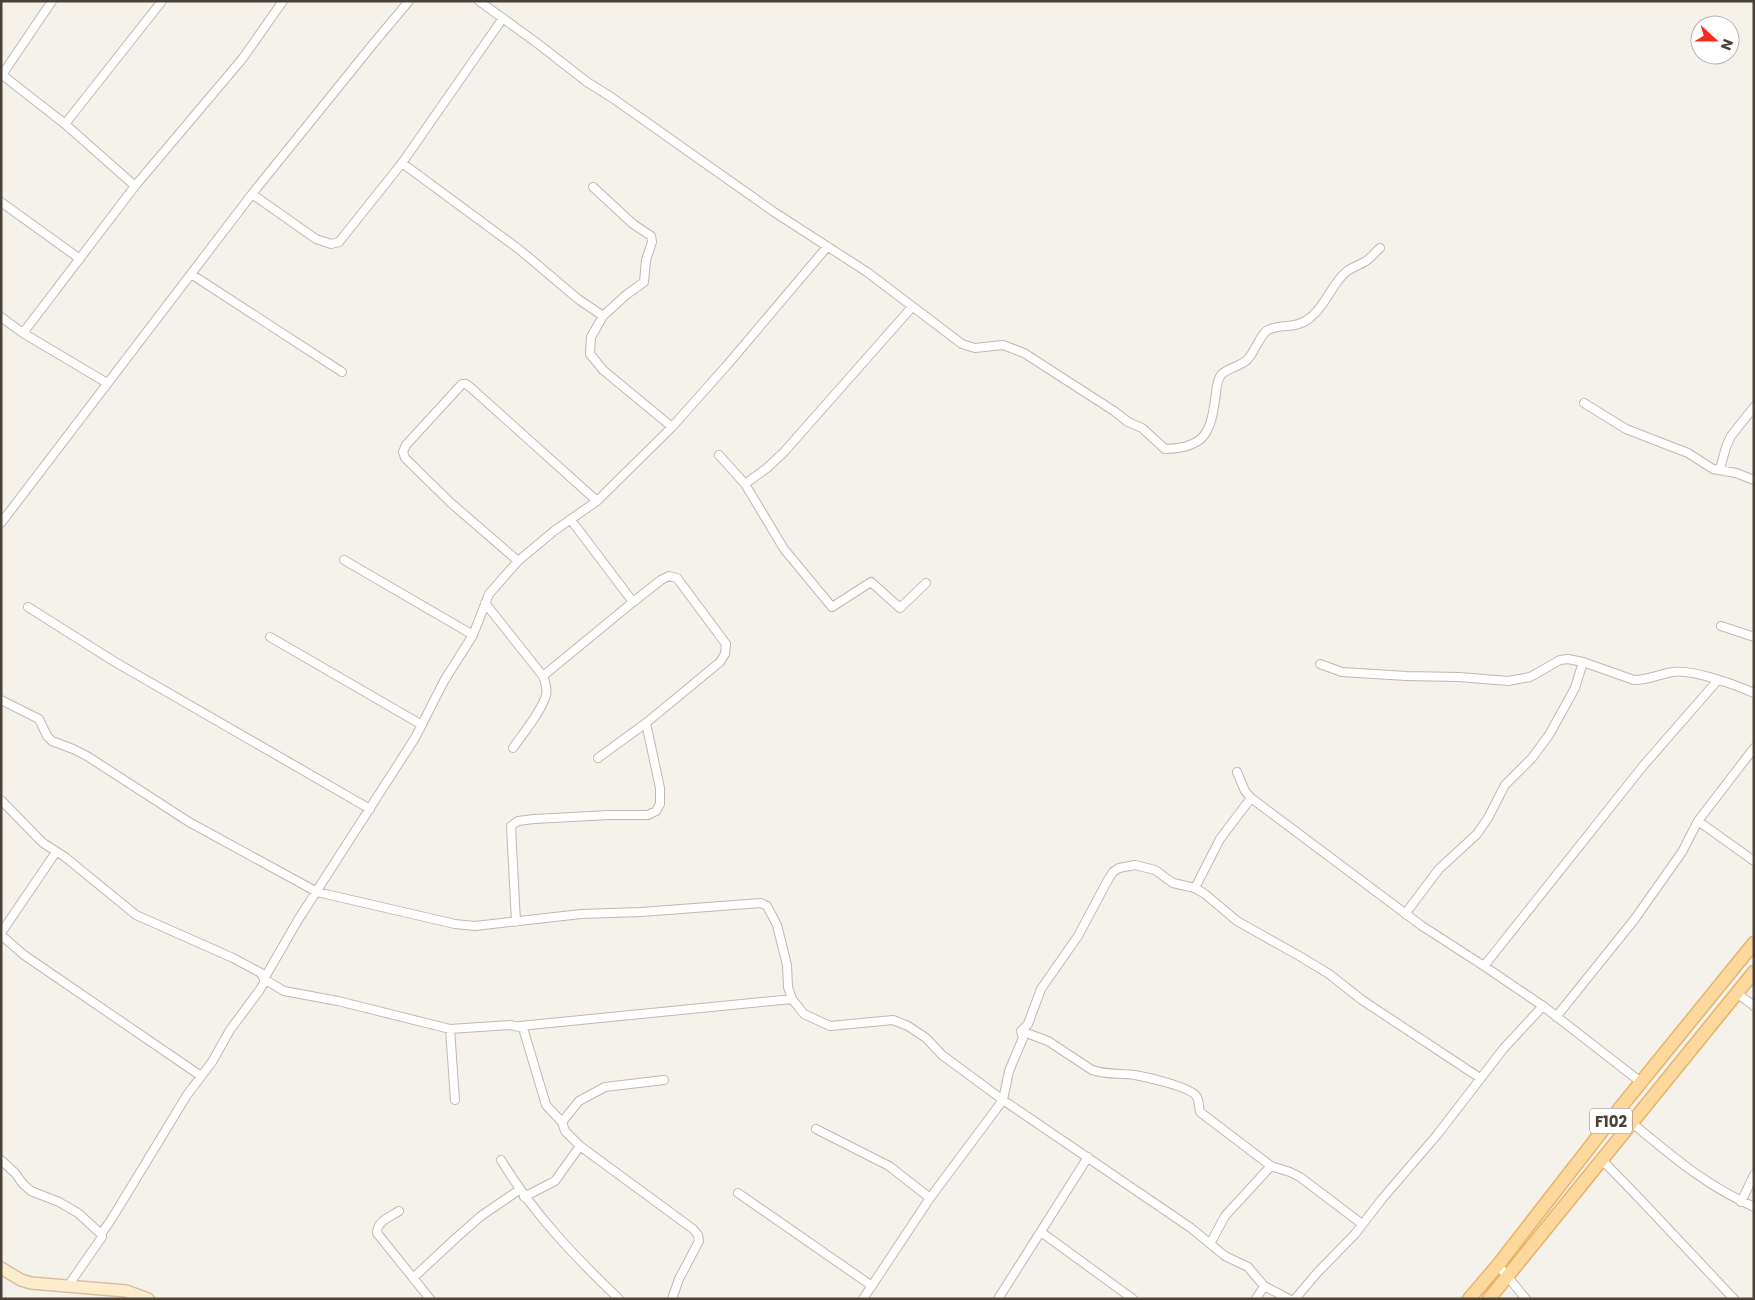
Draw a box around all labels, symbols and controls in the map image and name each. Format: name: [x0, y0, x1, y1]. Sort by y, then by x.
north arrow: [1690, 15, 1740, 65]
text: N: [1716, 36, 1738, 53]
road number: F102: [1590, 1108, 1632, 1134]

